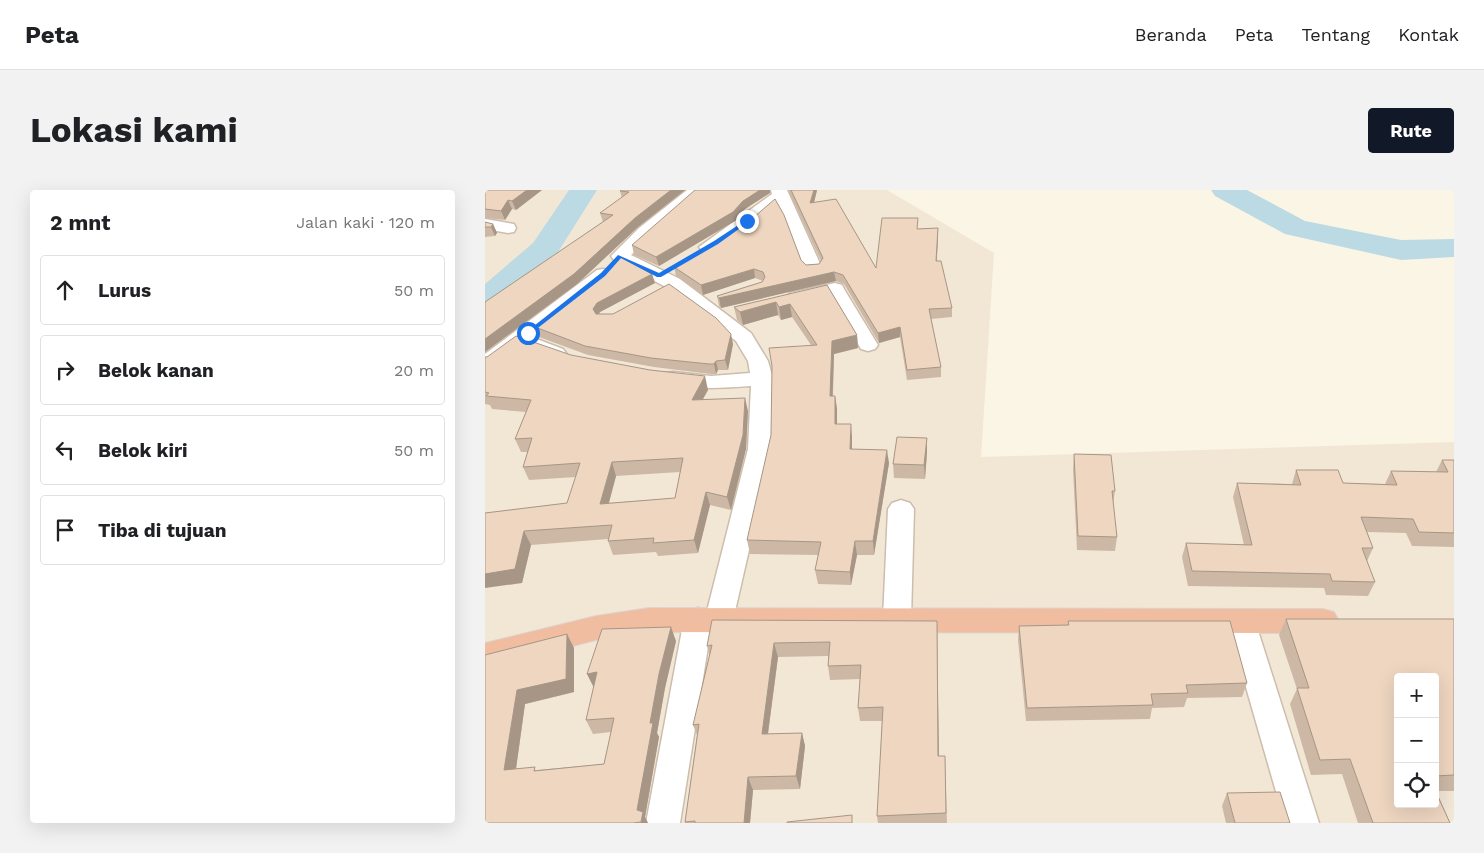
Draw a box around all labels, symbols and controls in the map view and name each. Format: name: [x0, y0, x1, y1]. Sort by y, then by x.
text: Peta: [25, 21, 79, 49]
text: Beranda: [1135, 24, 1207, 45]
text: Peta: [1235, 24, 1273, 45]
text: Tentang: [1301, 24, 1370, 45]
text: Kontak: [1398, 24, 1459, 45]
button: Rute: [1368, 108, 1454, 153]
text: Lokasi kami: [30, 109, 238, 151]
text: 2 mnt: [50, 210, 110, 235]
route end: [736, 210, 759, 233]
text: Jalan kaki · 120 m: [296, 213, 435, 232]
icon: ahead: [51, 276, 79, 304]
text: Lurus: [98, 279, 151, 302]
text: 50 m: [394, 281, 434, 300]
route start: [517, 322, 540, 345]
icon: right: [51, 356, 79, 384]
text: Belok kanan: [98, 359, 214, 382]
text: 20 m: [394, 361, 434, 380]
icon: left: [51, 436, 79, 464]
text: Belok kiri: [98, 439, 188, 462]
text: 50 m: [394, 441, 434, 460]
icon: arrive: [51, 516, 79, 544]
text: Tiba di tujuan: [98, 519, 227, 542]
map controls: [1394, 673, 1439, 808]
button: +: [1394, 673, 1439, 718]
button: −: [1394, 718, 1439, 763]
button: locate: [1394, 763, 1439, 808]

